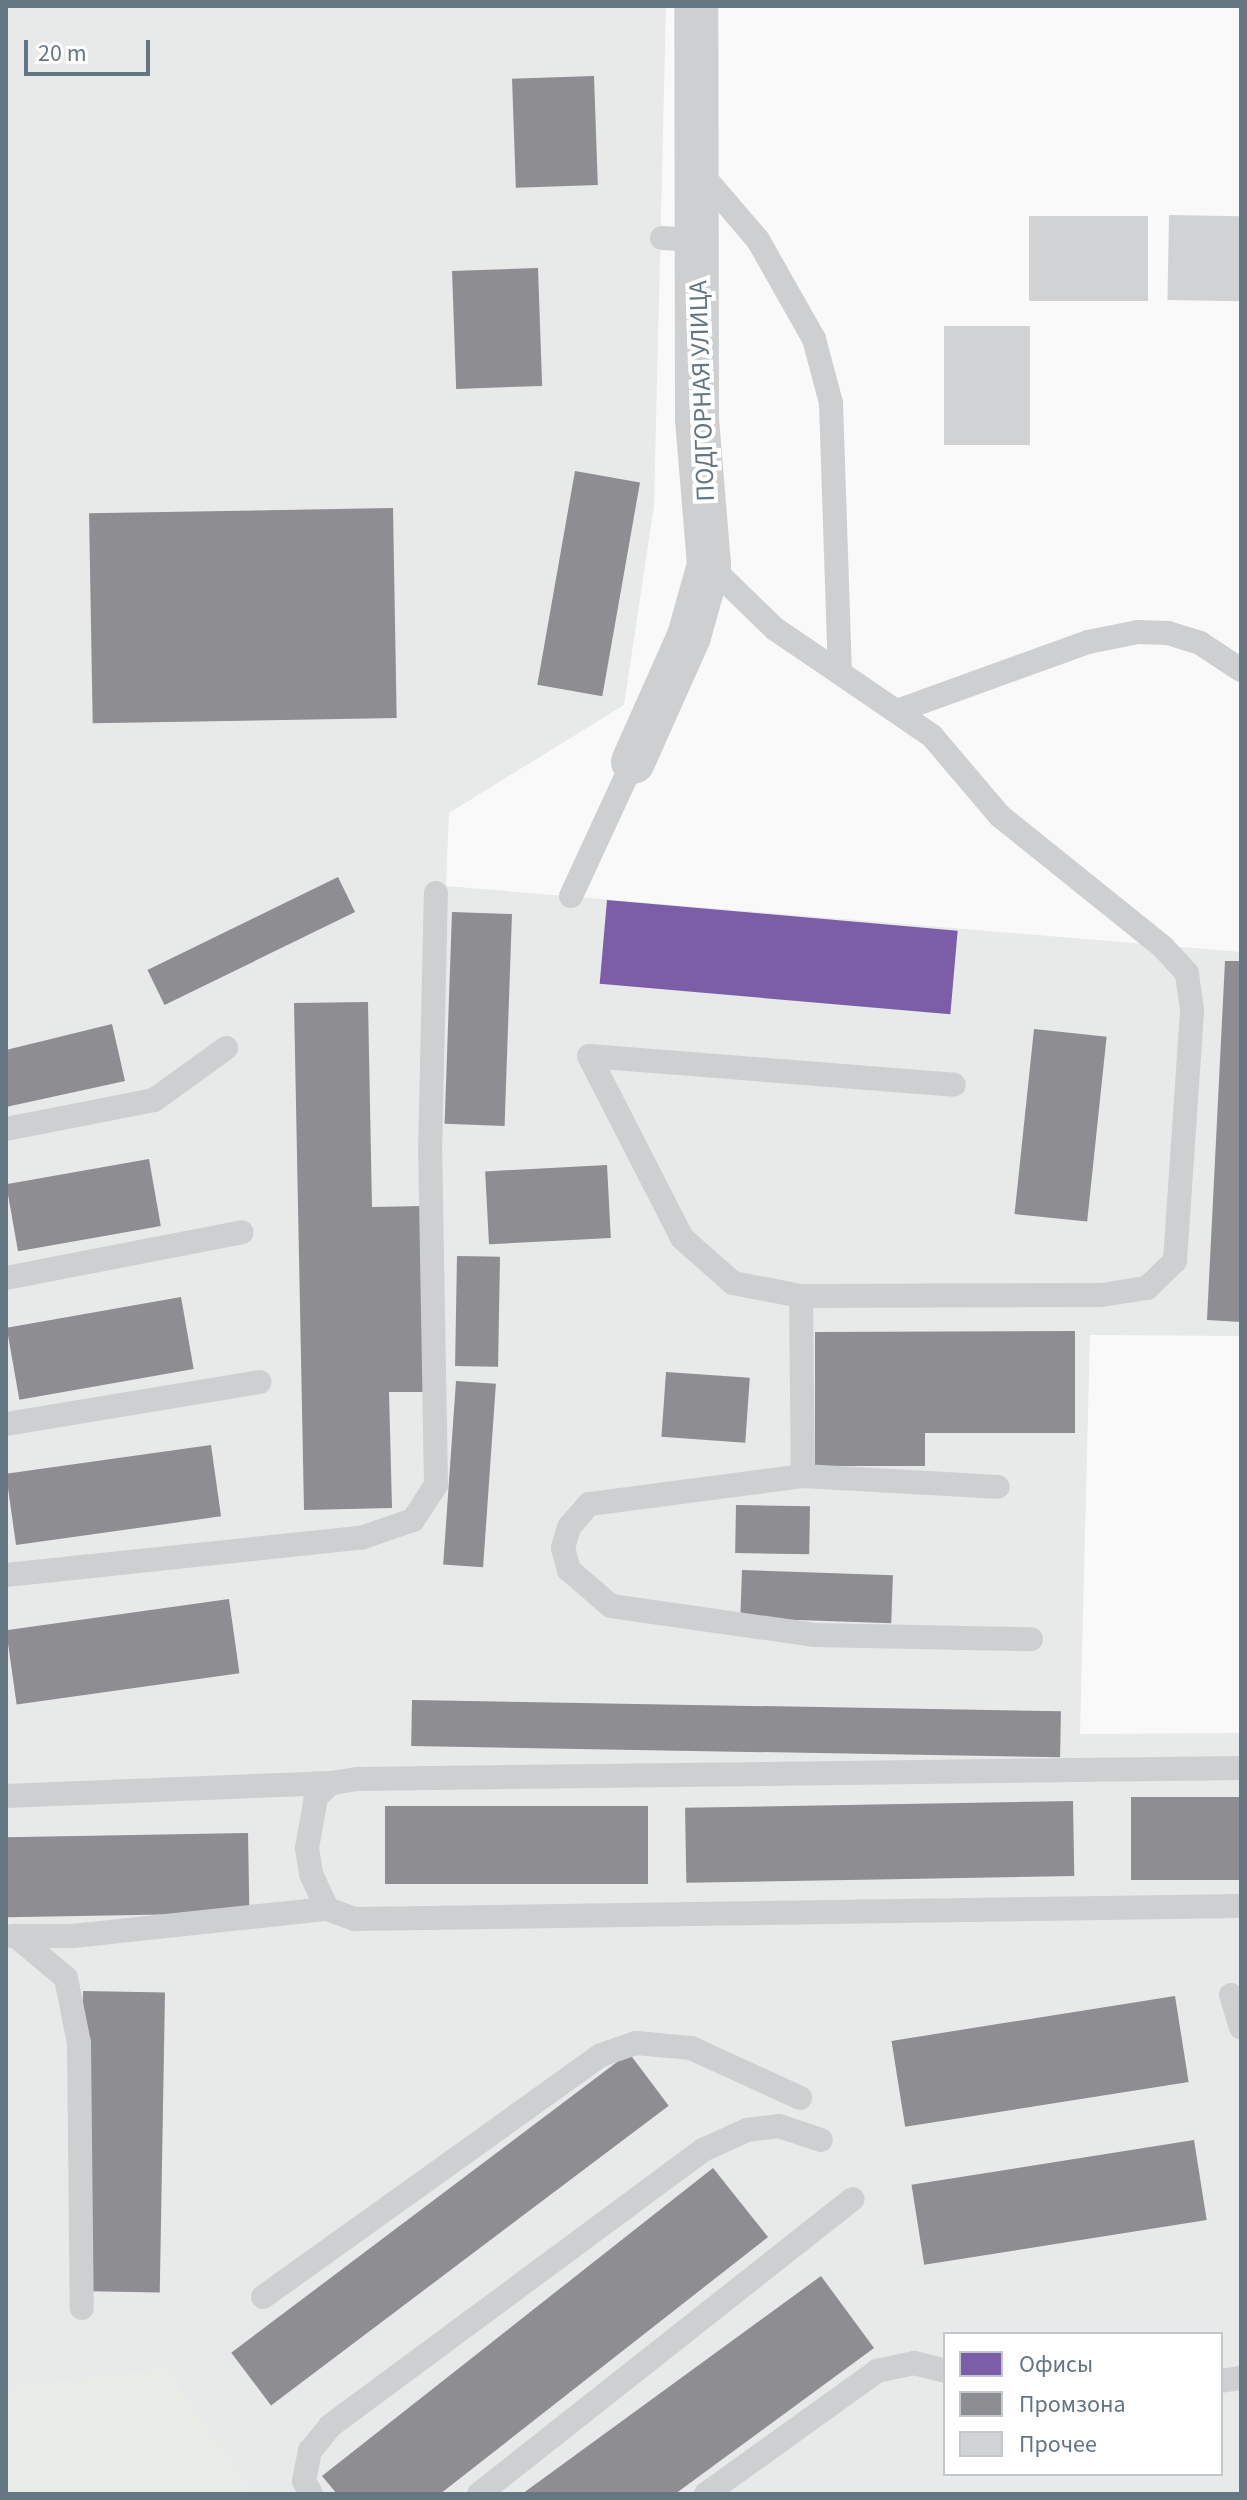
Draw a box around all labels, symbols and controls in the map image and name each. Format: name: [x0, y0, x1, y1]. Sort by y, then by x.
scale bar: [28, 24, 154, 74]
text: 20 m: [38, 36, 87, 71]
street label: ПОДГОРНАЯ УЛИЦА: [683, 280, 721, 502]
legend: [943, 2332, 1223, 2476]
text: Офисы: [1019, 2347, 1093, 2382]
text: Промзона: [1019, 2387, 1126, 2422]
text: Прочее: [1019, 2427, 1097, 2462]

